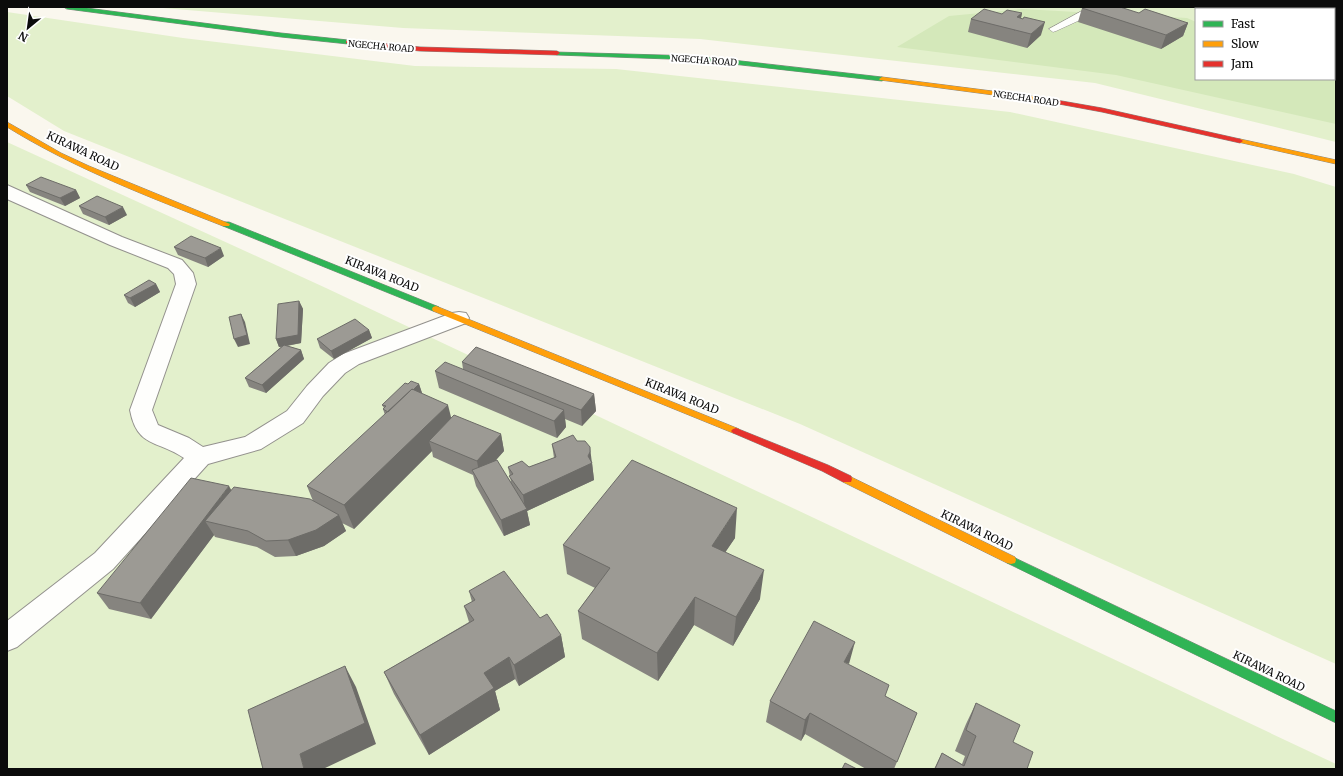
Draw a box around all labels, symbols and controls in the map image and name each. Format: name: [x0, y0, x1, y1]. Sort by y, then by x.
north arrow: [8, 8, 48, 48]
legend: [1195, 8, 1335, 80]
text: Fast: [1231, 16, 1255, 31]
text: N: [16, 28, 30, 45]
text: Slow: [1231, 36, 1260, 51]
street label: NGECHA ROAD: [348, 38, 415, 54]
street label: NGECHA ROAD: [671, 52, 738, 68]
text: Jam: [1230, 56, 1254, 71]
street label: NGECHA ROAD: [992, 88, 1060, 108]
street label: KIRAWA ROAD: [44, 128, 122, 174]
street label: KIRAWA ROAD: [343, 253, 421, 295]
street label: KIRAWA ROAD: [643, 375, 721, 417]
street label: KIRAWA ROAD: [939, 507, 1015, 553]
street label: KIRAWA ROAD: [1231, 648, 1307, 694]

